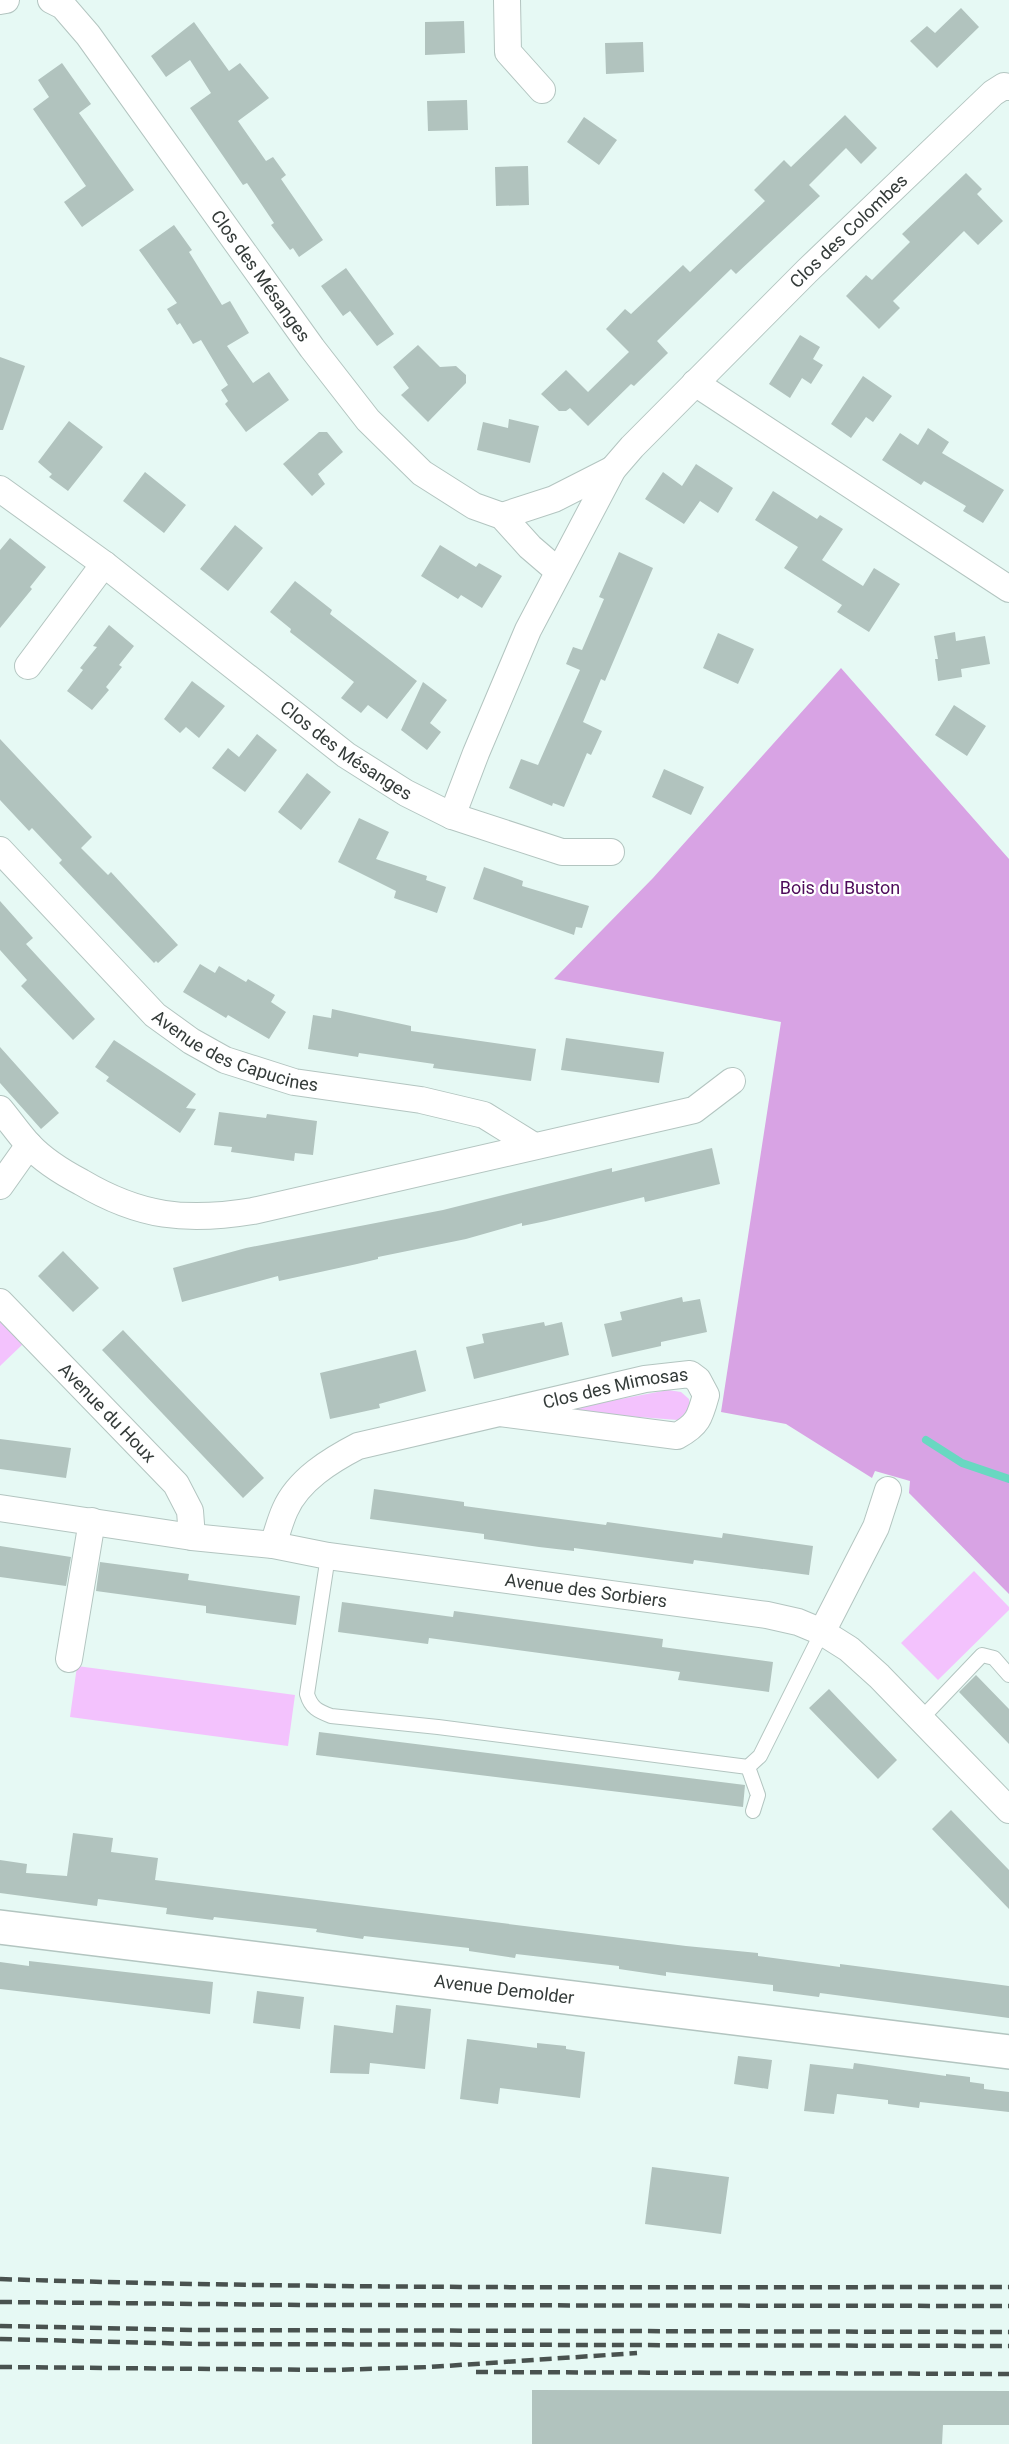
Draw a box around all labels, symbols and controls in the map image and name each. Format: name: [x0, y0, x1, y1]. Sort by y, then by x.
street label: Clos des Colombes: [785, 170, 912, 292]
street label: Clos des Mésanges: [207, 206, 315, 346]
street label: Clos des Mésanges: [276, 696, 415, 804]
park label: Bois du Buston: [780, 877, 900, 898]
street label: Avenue des Capucines: [148, 1006, 320, 1095]
street label: Avenue du Houx: [55, 1358, 160, 1466]
street label: Clos des Mimosas: [541, 1363, 689, 1413]
street label: Avenue des Sorbiers: [504, 1569, 668, 1611]
street label: Avenue Demolder: [433, 1970, 575, 2008]

